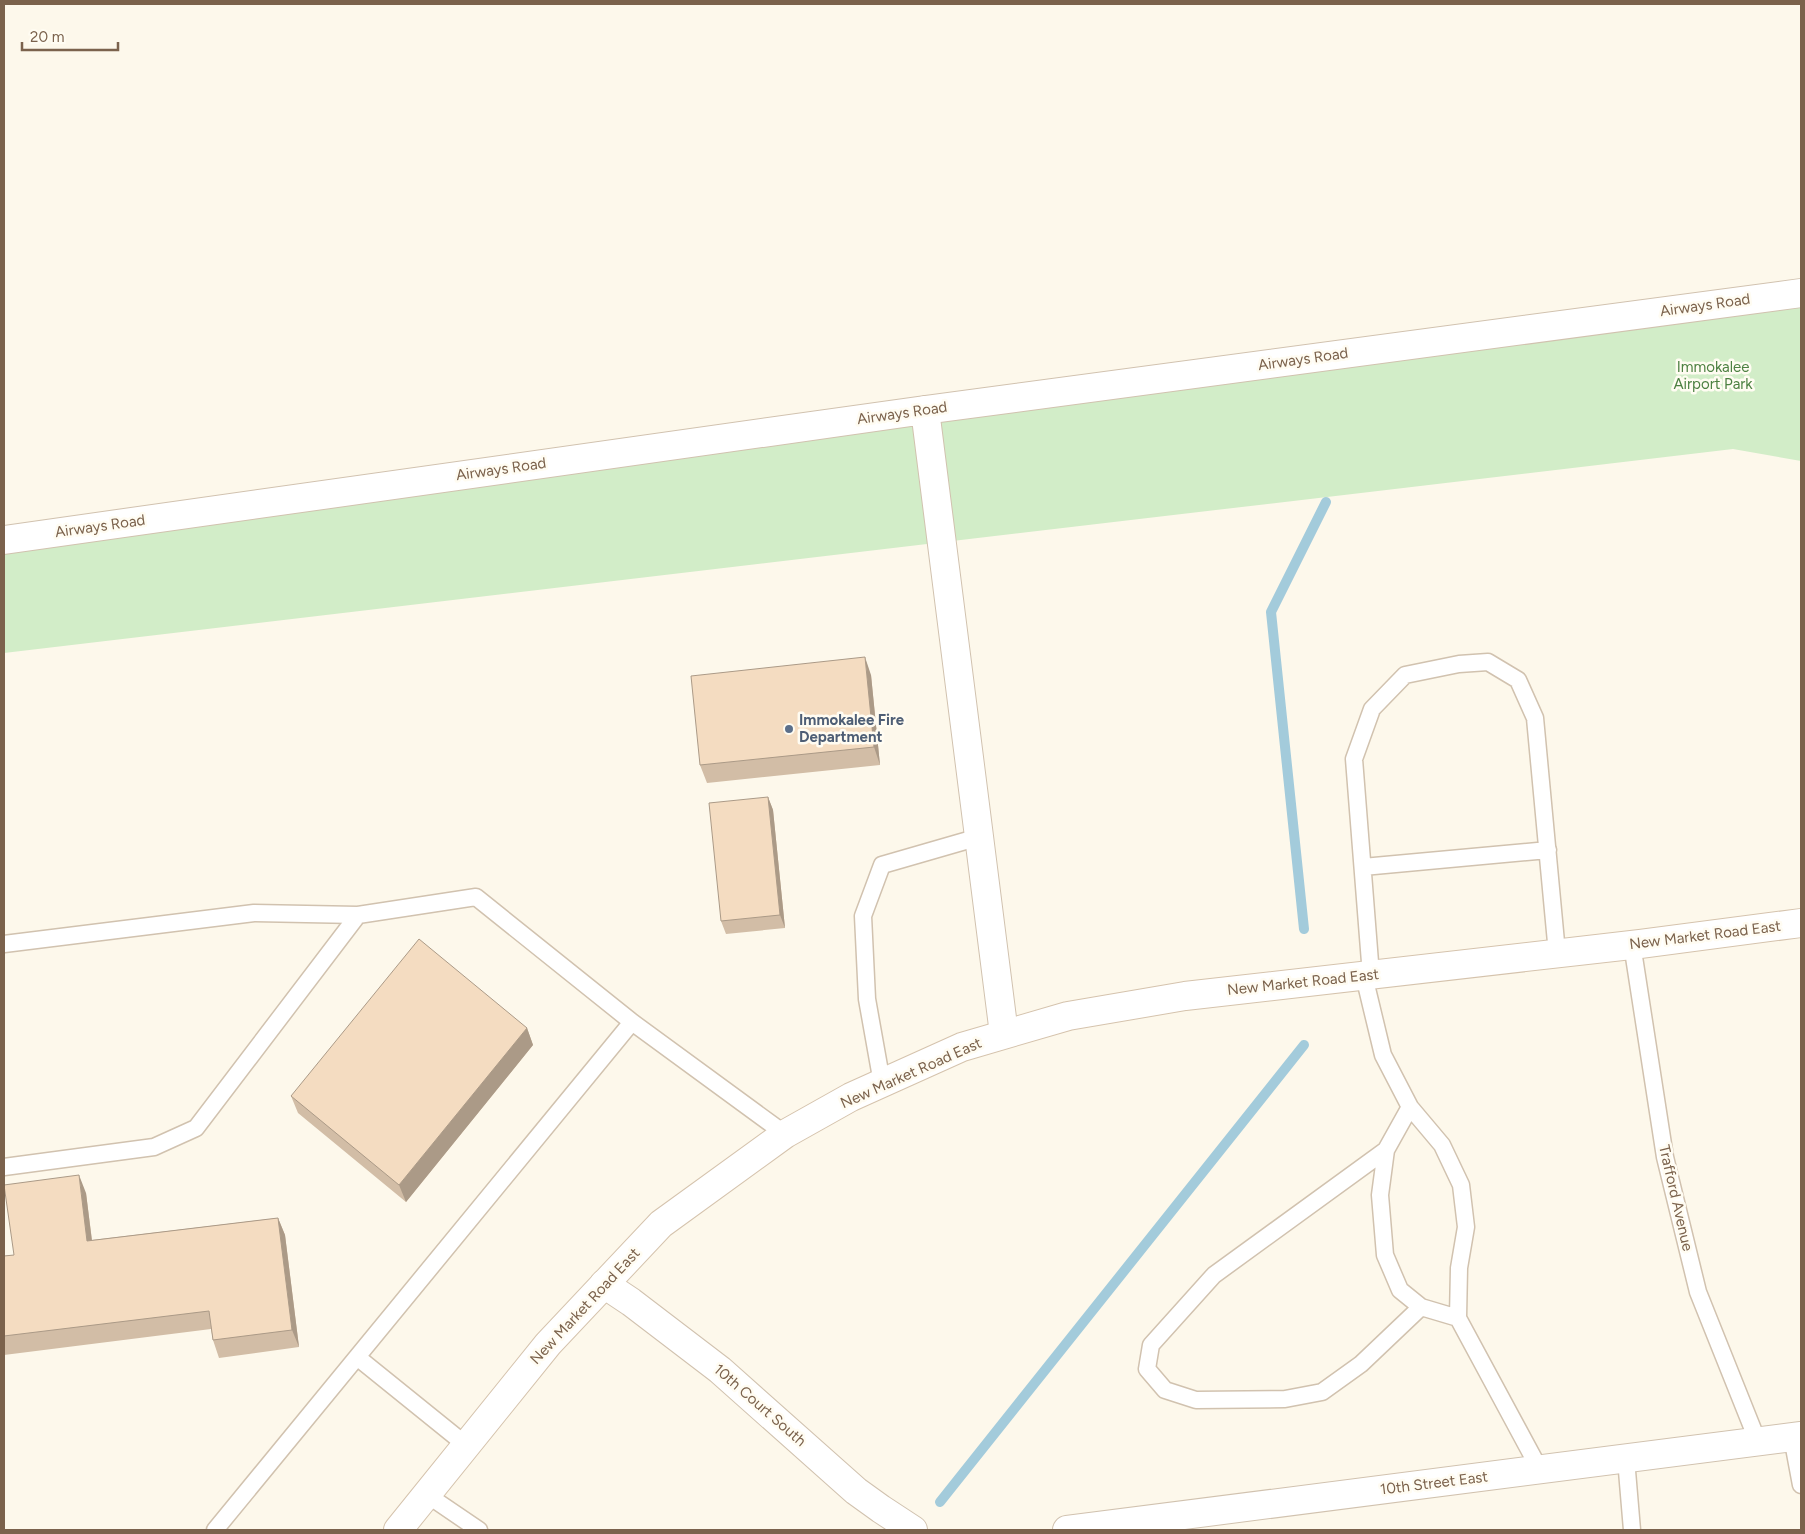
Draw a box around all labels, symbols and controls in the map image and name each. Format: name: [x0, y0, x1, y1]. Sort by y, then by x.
scale bar: [22, 20, 119, 52]
text: 20 m: [30, 28, 64, 46]
street label: Airways Road: [1659, 290, 1751, 320]
street label: Airways Road: [1257, 344, 1349, 374]
park label: Immokalee Airport Park: [1673, 358, 1753, 393]
street label: Airways Road: [856, 398, 948, 428]
street label: Airways Road: [455, 454, 547, 484]
street label: Airways Road: [54, 511, 146, 541]
place label: Immokalee Fire Department: [799, 711, 905, 746]
marker: Immokalee Fire Department: [783, 723, 795, 735]
street label: New Market Road East: [1628, 917, 1782, 953]
street label: New Market Road East: [1226, 965, 1380, 999]
street label: New Market Road East: [838, 1034, 985, 1112]
street label: Trafford Avenue: [1655, 1143, 1697, 1253]
street label: New Market Road East: [526, 1244, 644, 1368]
street label: 10th Court South: [710, 1360, 810, 1450]
street label: 10th Street East: [1379, 1467, 1489, 1499]

